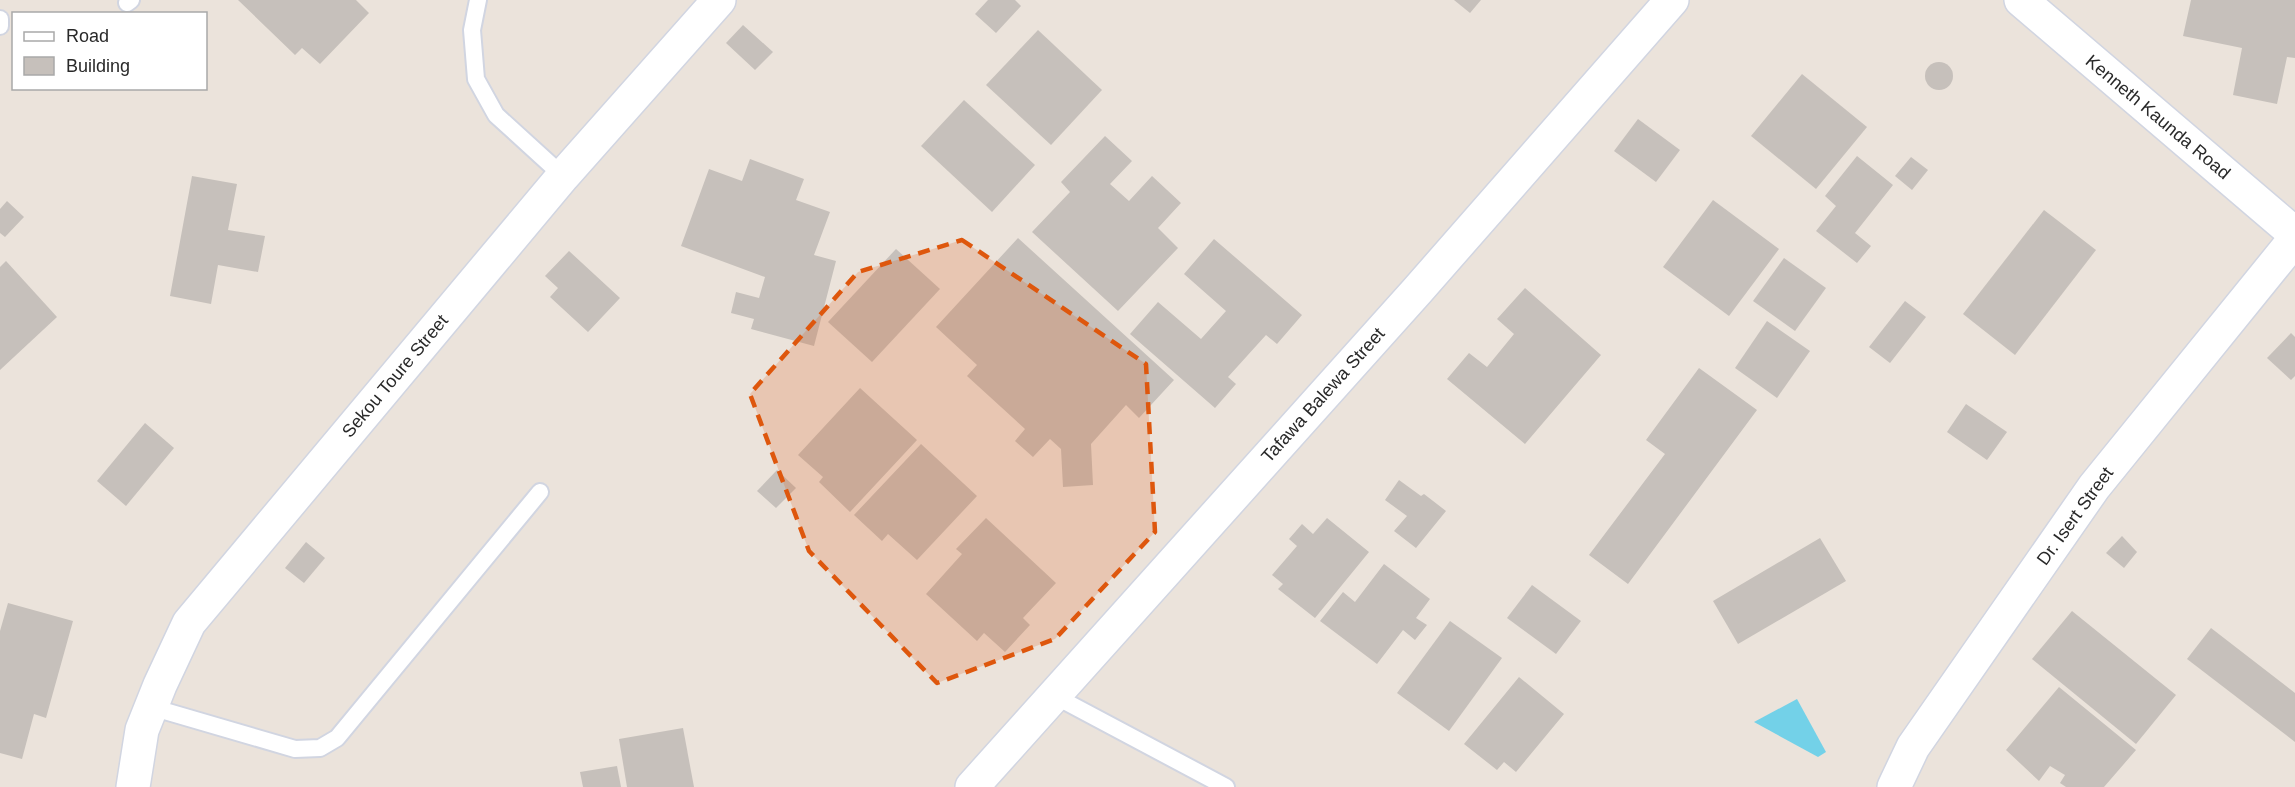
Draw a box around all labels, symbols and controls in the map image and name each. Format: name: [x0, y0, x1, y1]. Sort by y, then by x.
legend: [12, 12, 207, 90]
text: Road: [66, 26, 109, 46]
street label: Kenneth Kaunda Road: [2082, 51, 2234, 183]
text: Building: [66, 56, 130, 76]
street label: Sekou Toure Street: [338, 311, 452, 441]
street label: Tafawa Balewa Street: [1257, 324, 1389, 466]
street label: Dr. Isert Street: [2033, 463, 2117, 569]

